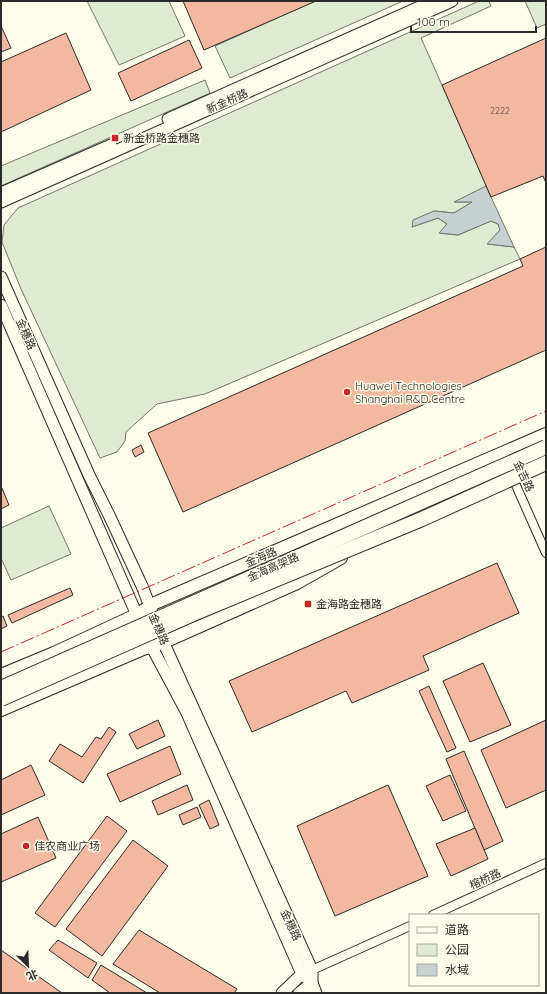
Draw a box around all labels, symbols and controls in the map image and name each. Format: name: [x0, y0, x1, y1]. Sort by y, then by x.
scale bar: [411, 8, 536, 34]
text: 100 m: [417, 14, 450, 29]
street label: 新金桥路: [204, 86, 250, 116]
house number: 2222: [490, 105, 510, 116]
place label: 新金桥路金穗路: [123, 131, 200, 145]
marker: 新金桥路金穗路: [110, 133, 120, 143]
street label: 金穗路: [13, 316, 39, 352]
place label: Huawei Technologies Shanghai R&D Centre: [355, 379, 465, 406]
marker: Huawei Technologies Shanghai R&D Centre: [342, 387, 352, 397]
street label: 金吉路: [511, 458, 537, 494]
street label: 金海路: [243, 544, 279, 570]
street label: 金海高架路: [245, 549, 301, 585]
place label: 金海路金穗路: [316, 597, 382, 611]
marker: 金海路金穗路: [303, 599, 313, 609]
street label: 金穗路: [146, 611, 172, 647]
place label: 佳农商业广场: [34, 839, 100, 853]
marker: 佳农商业广场: [21, 841, 31, 851]
street label: 榕桥路: [467, 866, 503, 892]
street label: 金穗路: [278, 907, 304, 943]
legend: [409, 914, 539, 986]
text: 道路: [445, 922, 469, 937]
text: 公园: [445, 942, 469, 957]
north arrow: [8, 946, 48, 986]
text: 水域: [445, 962, 469, 977]
text: 北: [24, 967, 40, 984]

